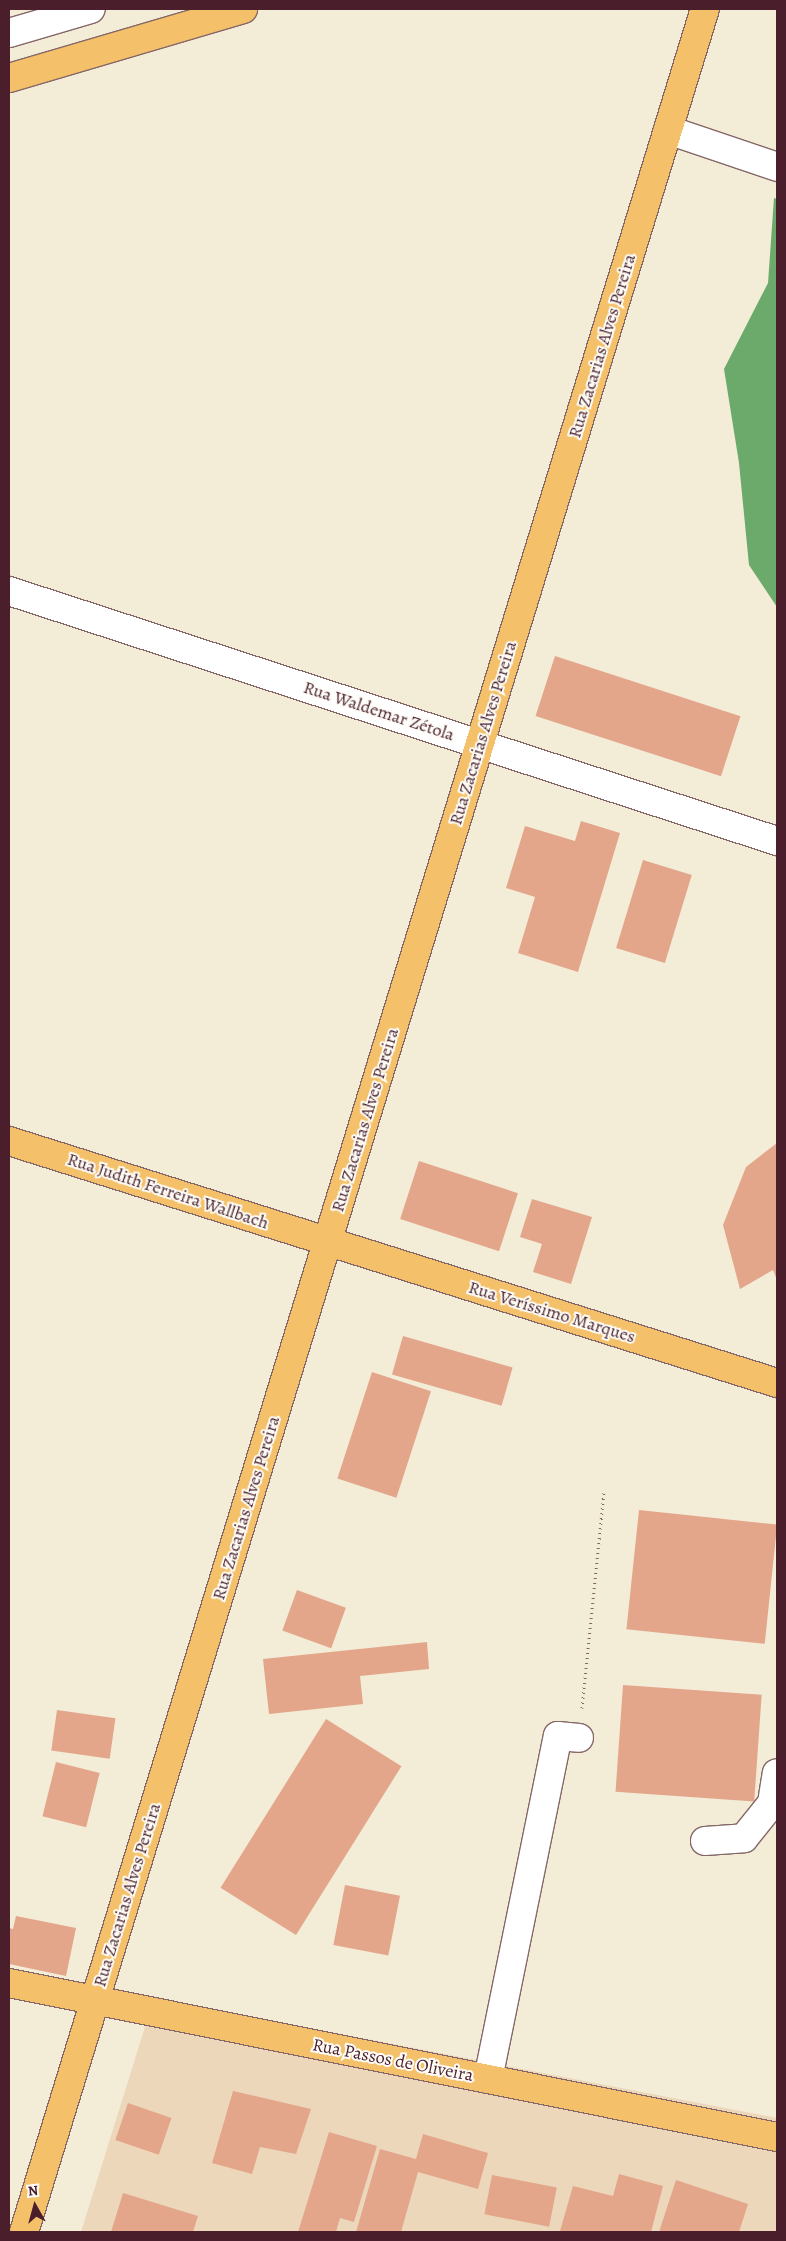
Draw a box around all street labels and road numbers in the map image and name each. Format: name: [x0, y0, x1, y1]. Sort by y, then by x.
street label: Rua Zacarias Alves Pereira: [564, 252, 640, 440]
street label: Rua Zacarias Alves Pereira: [445, 639, 521, 827]
street label: Rua Waldemar Zétola: [301, 676, 457, 746]
street label: Rua Zacarias Alves Pereira: [327, 1026, 403, 1214]
street label: Rua Judith Ferreira Wallbach: [65, 1148, 271, 1234]
street label: Rua Veríssimo Marques: [466, 1276, 638, 1348]
street label: Rua Zacarias Alves Pereira: [208, 1414, 284, 1602]
street label: Rua Zacarias Alves Pereira: [89, 1801, 165, 1989]
street label: Rua Passos de Oliveira: [311, 2034, 475, 2086]

